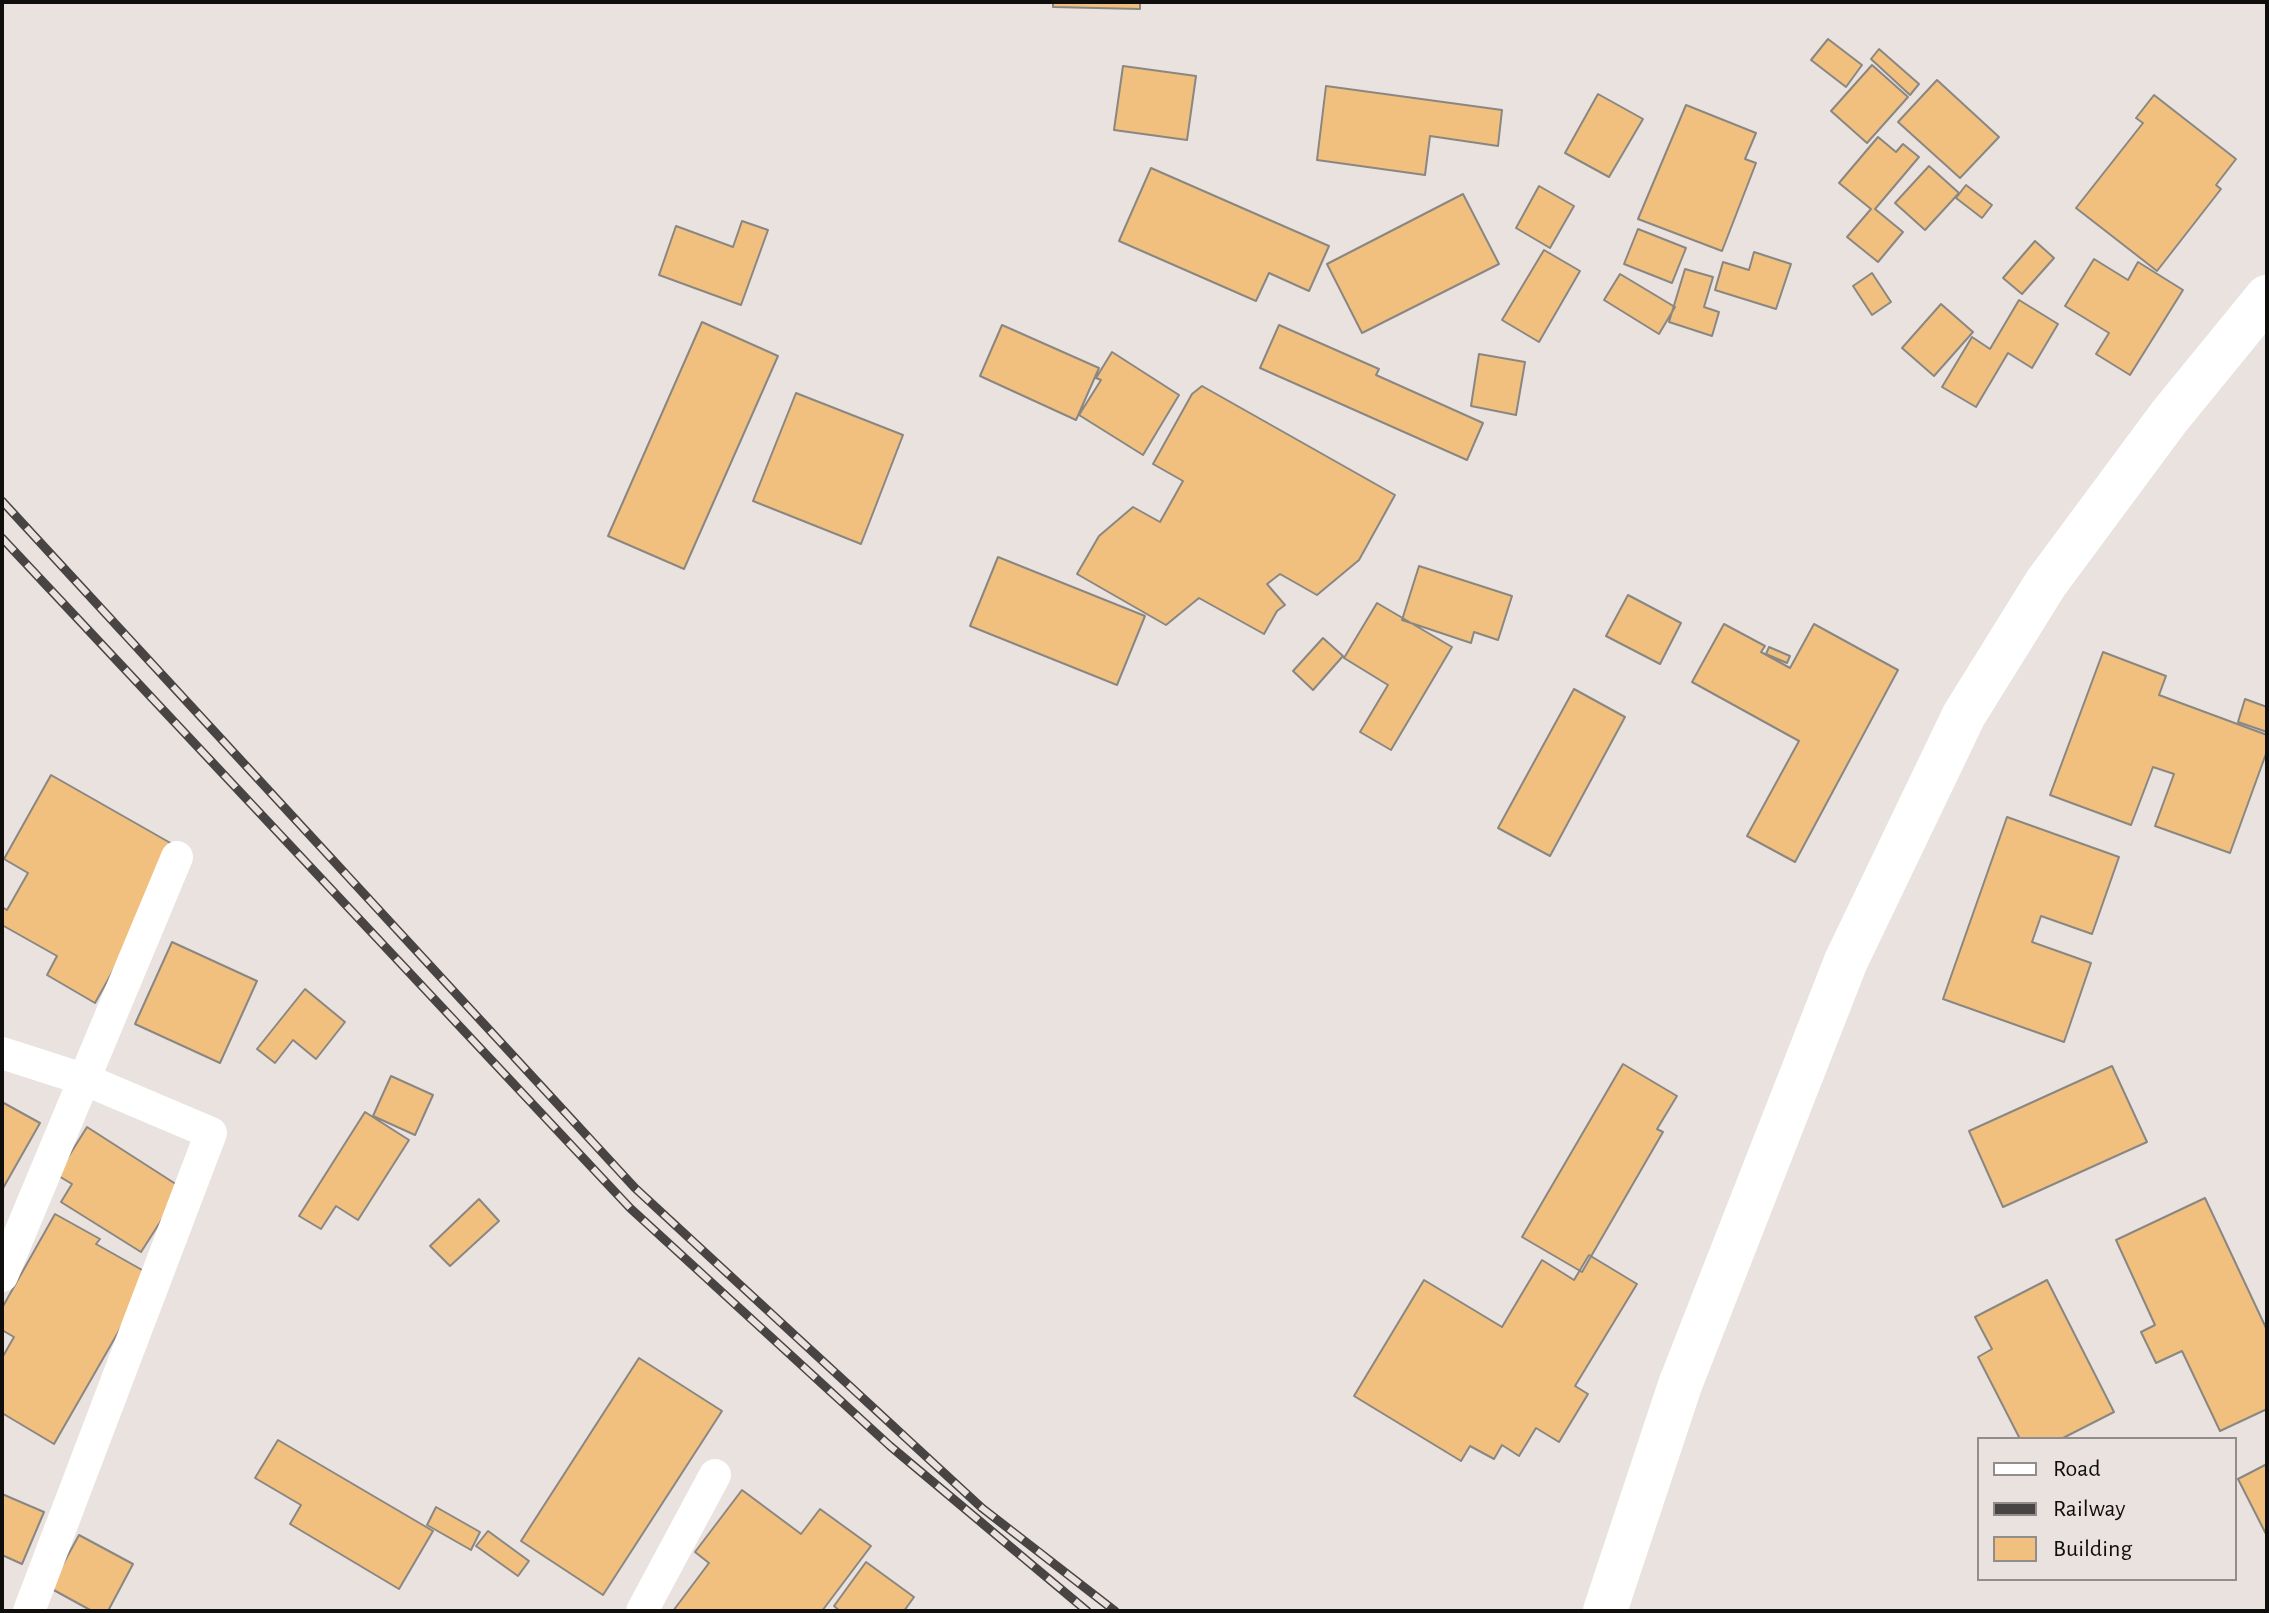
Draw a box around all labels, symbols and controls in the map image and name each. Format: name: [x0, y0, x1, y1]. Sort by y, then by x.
legend: [1977, 1437, 2237, 1581]
text: Road: [2053, 1457, 2101, 1481]
text: Railway: [2053, 1497, 2125, 1521]
text: Building: [2053, 1537, 2132, 1561]

